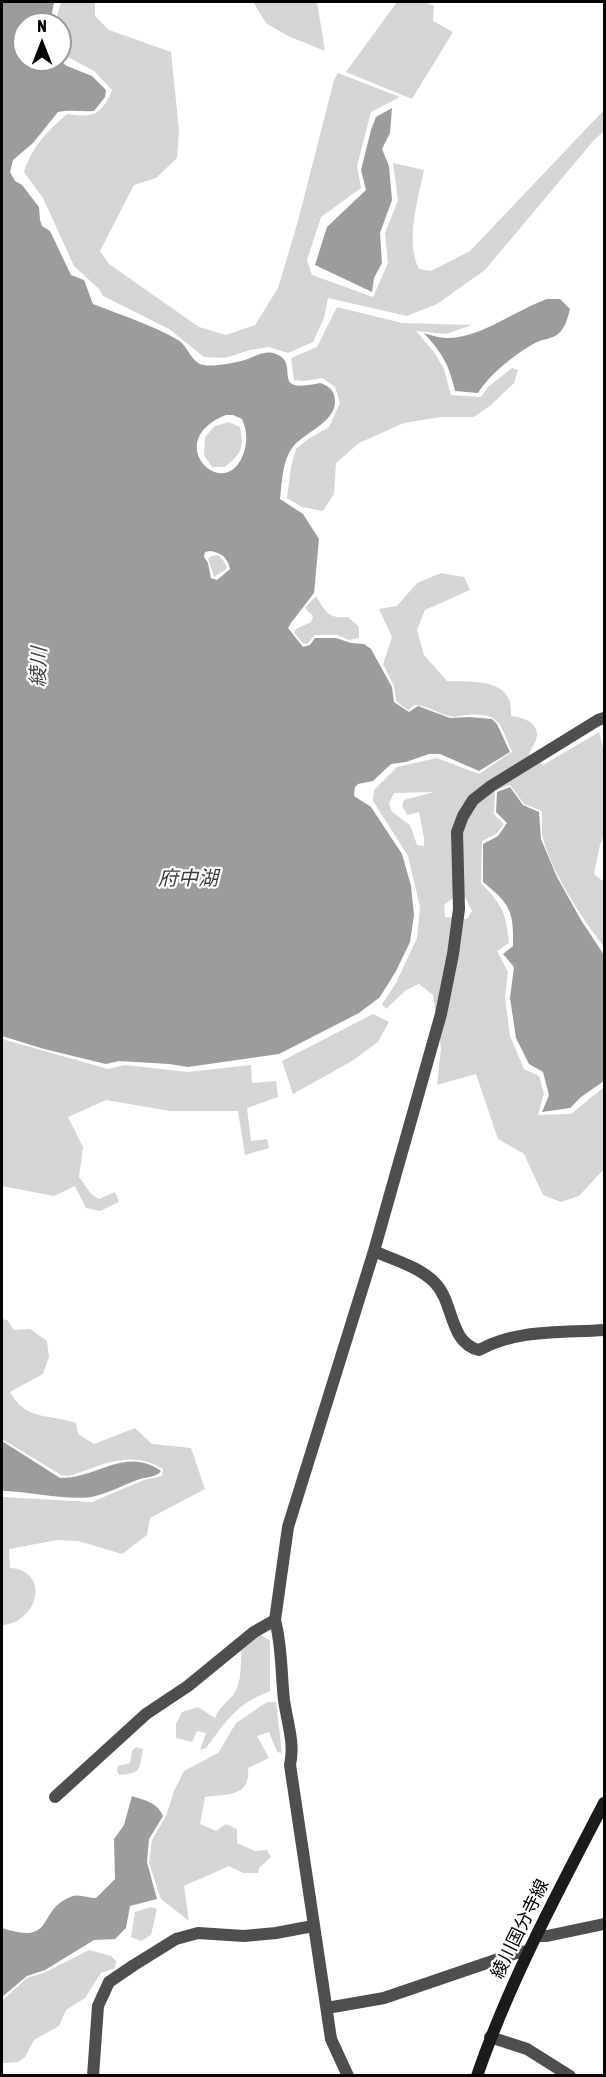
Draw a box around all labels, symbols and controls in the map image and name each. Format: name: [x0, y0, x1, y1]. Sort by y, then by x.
north arrow: [12, 12, 72, 72]
text: N: [37, 17, 47, 35]
water label: 綾川: [26, 647, 52, 687]
water label: 府中湖: [158, 867, 218, 891]
street label: 綾川国分寺線: [487, 1876, 553, 1982]

